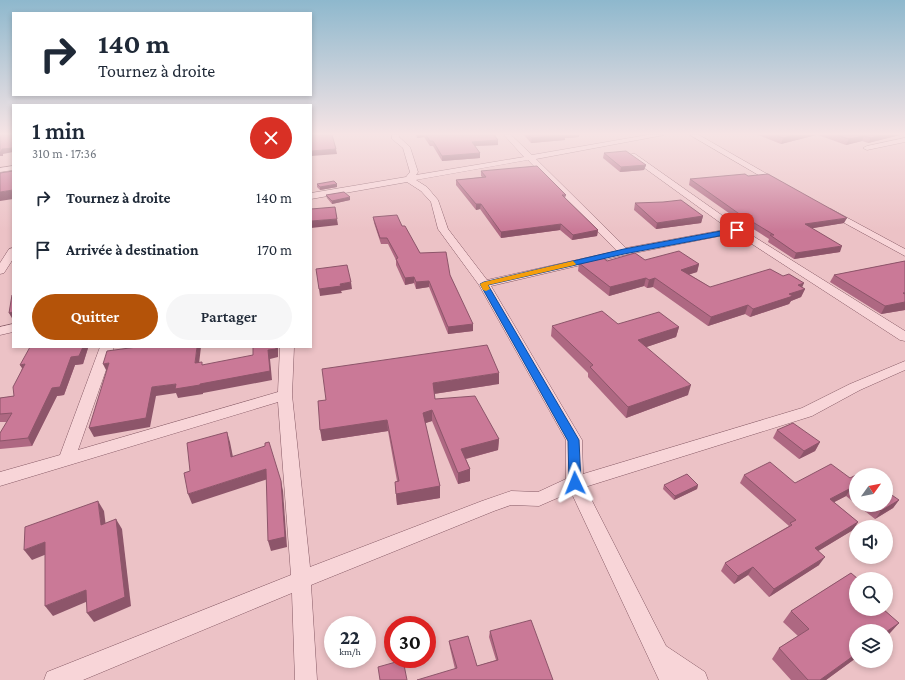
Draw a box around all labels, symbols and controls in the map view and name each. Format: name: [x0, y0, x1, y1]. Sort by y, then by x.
icon: right: [32, 28, 84, 80]
text: 140 m: [98, 28, 170, 59]
text: Tournez à droite: [98, 61, 215, 81]
text: 1 min: [32, 117, 85, 144]
button: close: [250, 117, 292, 159]
text: 310 m · 17:36: [32, 146, 97, 161]
icon: right: [32, 187, 54, 209]
text: Tournez à droite: [66, 190, 170, 206]
text: 140 m: [256, 190, 292, 206]
pin: [720, 213, 754, 247]
icon: arrive: [726, 219, 748, 241]
icon: arrive: [32, 239, 54, 261]
text: Arrivée à destination: [66, 242, 199, 258]
text: 170 m: [257, 242, 292, 258]
button: Quitter: [32, 294, 158, 340]
button: Partager: [166, 294, 292, 340]
position arrow: [554, 462, 596, 504]
north arrow: [849, 468, 893, 512]
map controls: [849, 468, 893, 668]
button: sound: [849, 520, 893, 564]
button: search: [849, 572, 893, 616]
speed limit sign: 30: [384, 616, 436, 668]
button: layers: [849, 624, 893, 668]
text: 22: [340, 626, 360, 648]
text: km/h: [339, 646, 361, 657]

